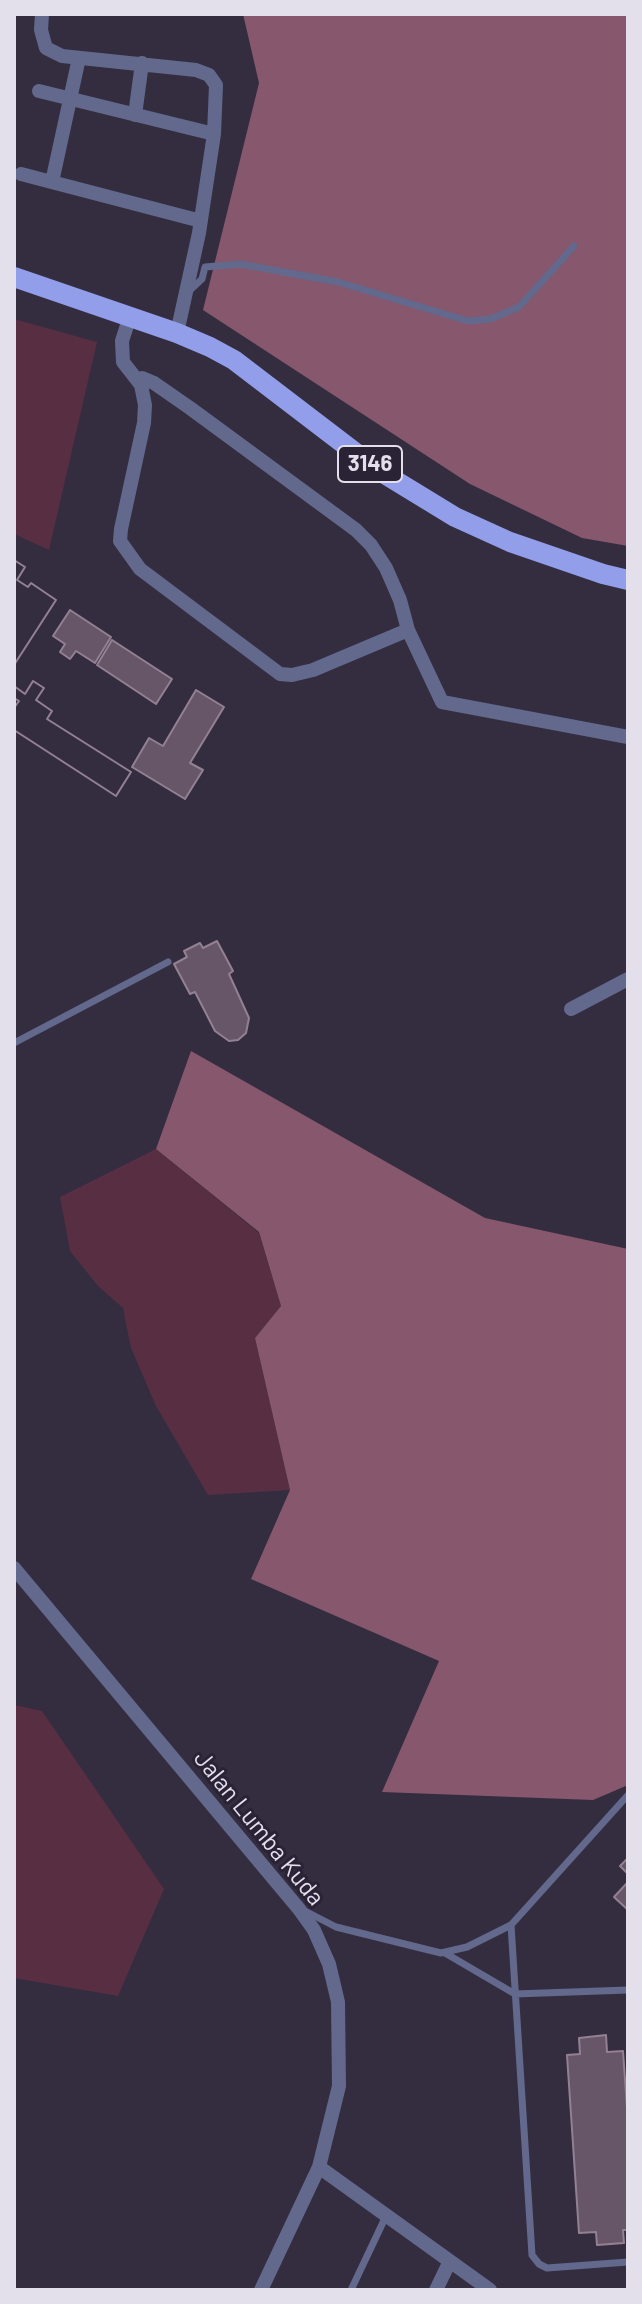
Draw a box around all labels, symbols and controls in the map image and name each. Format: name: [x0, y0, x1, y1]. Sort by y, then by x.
road number: 3146: [338, 446, 402, 482]
street label: Jalan Lumba Kuda: [188, 1745, 330, 1911]

